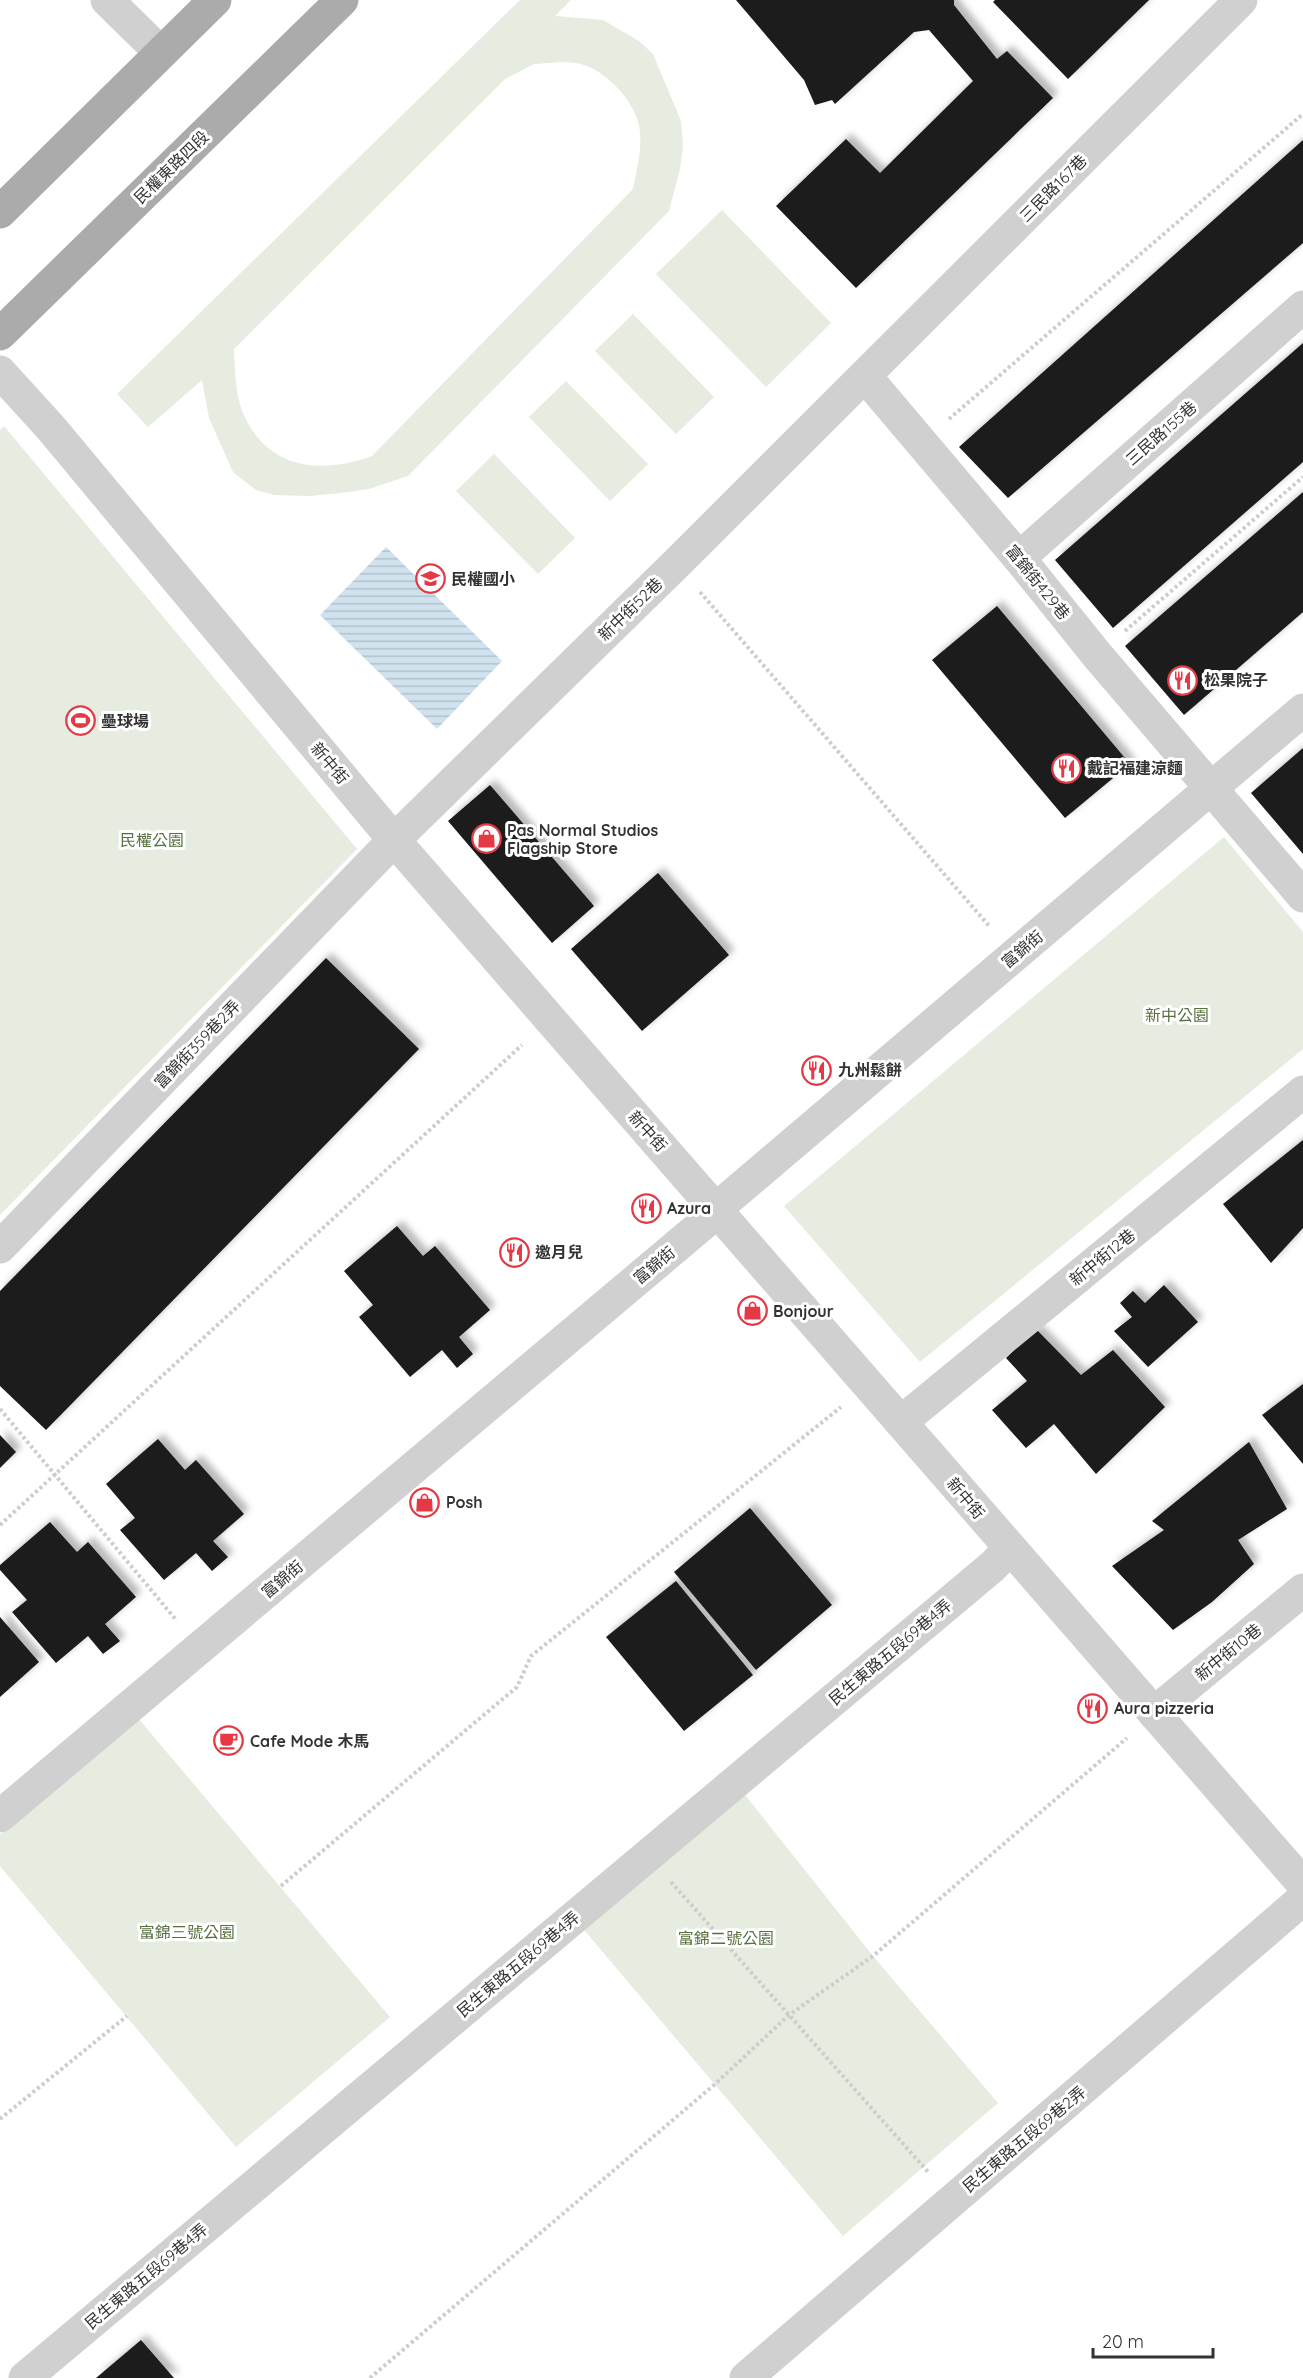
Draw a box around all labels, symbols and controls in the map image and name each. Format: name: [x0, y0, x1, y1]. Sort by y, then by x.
street label: 民權東路四段: [130, 126, 212, 208]
street label: 三民路167巷: [1015, 150, 1091, 226]
street label: 三民路155巷: [1121, 397, 1201, 469]
street label: 富錦街429巷: [1002, 541, 1074, 623]
school or university icon: 民權國小: [414, 563, 446, 595]
place label: 民權國小: [451, 569, 515, 589]
street label: 新中街52巷: [594, 573, 666, 645]
restaurant icon: 松果院子: [1167, 664, 1199, 696]
place label: 松果院子: [1204, 670, 1268, 690]
sports icon: 壘球場: [64, 705, 96, 737]
place label: 壘球場: [101, 711, 149, 731]
street label: 新中街: [307, 738, 353, 788]
restaurant icon: 戴記福建涼麵: [1050, 752, 1082, 784]
place label: 戴記福建涼麵: [1087, 758, 1183, 778]
place label: Pas Normal Studios Flagship Store: [507, 820, 658, 858]
shop icon: Pas Normal Studios Flagship Store: [470, 823, 502, 855]
park label: 民權公園: [120, 830, 184, 850]
street label: 富錦街: [997, 926, 1047, 972]
street label: 富錦街359巷2弄: [150, 996, 244, 1092]
park label: 新中公園: [1145, 1005, 1209, 1025]
restaurant icon: 九州鬆餅: [801, 1054, 833, 1086]
place label: 九州鬆餅: [838, 1060, 902, 1080]
street label: 新中街: [625, 1106, 671, 1156]
restaurant icon: Azura: [630, 1192, 662, 1224]
place label: Azura: [667, 1198, 711, 1218]
street label: 新中街12巷: [1065, 1224, 1139, 1290]
restaurant icon: 邀月兒: [498, 1236, 530, 1268]
place label: 邀月兒: [535, 1242, 583, 1262]
street label: 富錦街: [629, 1242, 679, 1288]
shop icon: Bonjour: [736, 1295, 768, 1327]
place label: Bonjour: [773, 1301, 834, 1321]
street label: 新中街: [943, 1473, 989, 1523]
shop icon: Posh: [409, 1486, 441, 1518]
place label: Posh: [446, 1492, 483, 1512]
street label: 富錦街: [257, 1556, 307, 1602]
street label: 民生東路五段69巷4弄: [825, 1595, 955, 1709]
street label: 新中街10巷: [1191, 1619, 1265, 1685]
restaurant icon: Aura pizzeria: [1077, 1692, 1109, 1724]
place label: Aura pizzeria: [1114, 1698, 1214, 1718]
cafe icon: Cafe Mode 木馬: [213, 1725, 245, 1757]
place label: Cafe Mode 木馬: [250, 1731, 370, 1751]
street label: 民生東路五段69巷4弄: [453, 1907, 583, 2021]
park label: 富錦三號公園: [139, 1922, 235, 1942]
park label: 富錦二號公園: [678, 1928, 774, 1948]
street label: 民生東路五段69巷2弄: [958, 2082, 1090, 2196]
street label: 民生東路五段69巷4弄: [81, 2219, 211, 2333]
scale bar: [1093, 2321, 1213, 2359]
text: 20 m: [1102, 2330, 1144, 2353]

